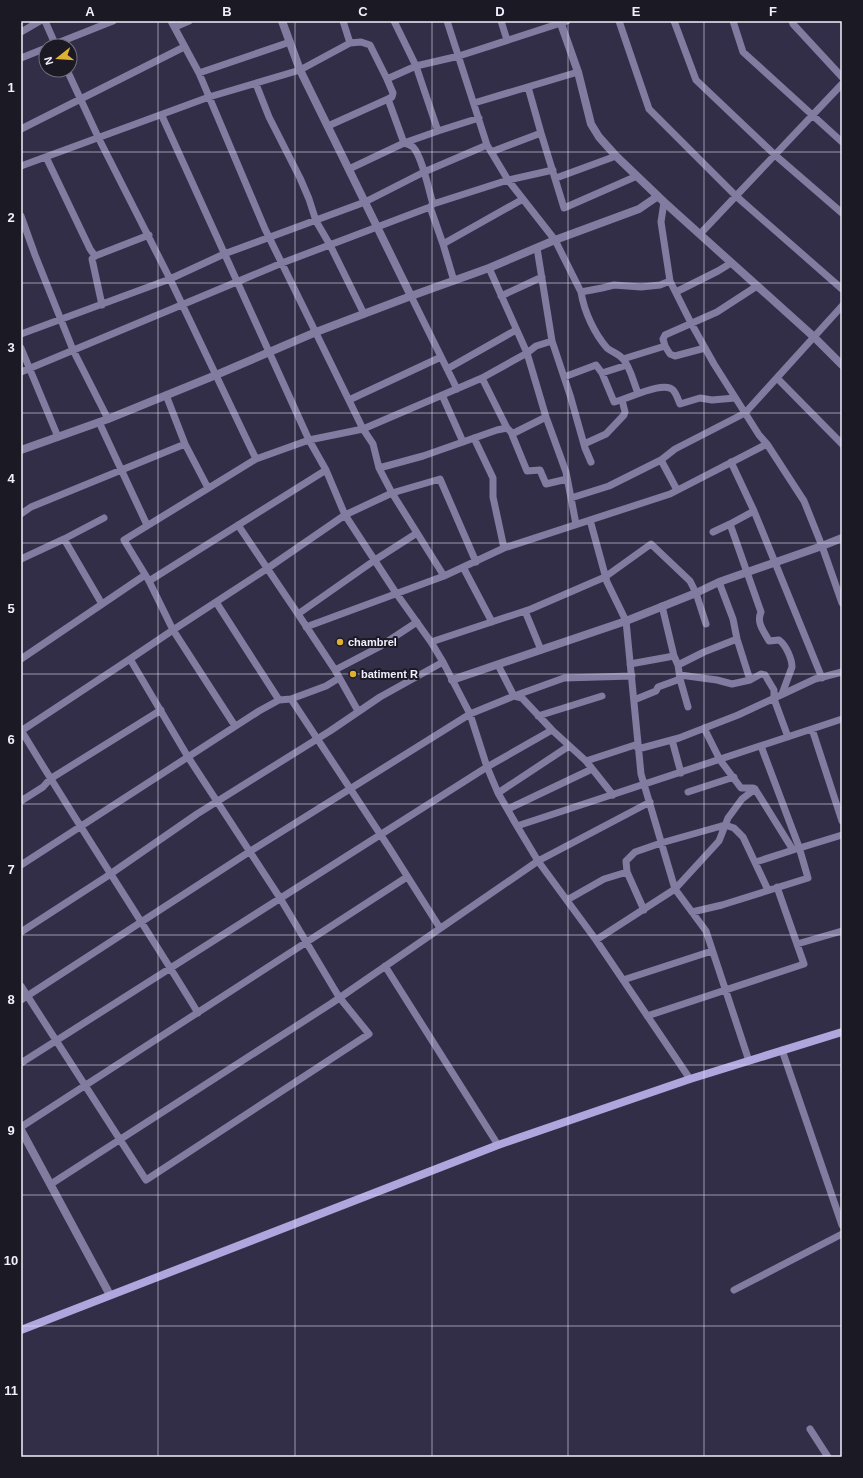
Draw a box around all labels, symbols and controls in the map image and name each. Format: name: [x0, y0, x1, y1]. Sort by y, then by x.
text: A: [85, 4, 95, 19]
text: B: [222, 4, 232, 19]
text: C: [358, 4, 368, 19]
text: D: [495, 4, 505, 19]
text: E: [632, 4, 641, 19]
text: F: [769, 4, 777, 19]
north arrow: [38, 38, 78, 78]
text: N: [42, 55, 55, 66]
text: 1: [7, 80, 15, 95]
text: 2: [7, 210, 15, 225]
text: 3: [7, 340, 15, 355]
text: 4: [7, 471, 15, 486]
text: 5: [7, 601, 15, 616]
place label: chambrel: [348, 636, 397, 648]
marker: chambrel: [335, 637, 345, 647]
place label: batiment R: [361, 668, 418, 680]
marker: batiment R: [348, 669, 358, 679]
text: 6: [7, 732, 15, 747]
text: 7: [7, 862, 15, 877]
text: 8: [7, 992, 15, 1007]
text: 9: [7, 1123, 15, 1138]
text: 10: [4, 1253, 18, 1268]
text: 11: [4, 1383, 18, 1398]

